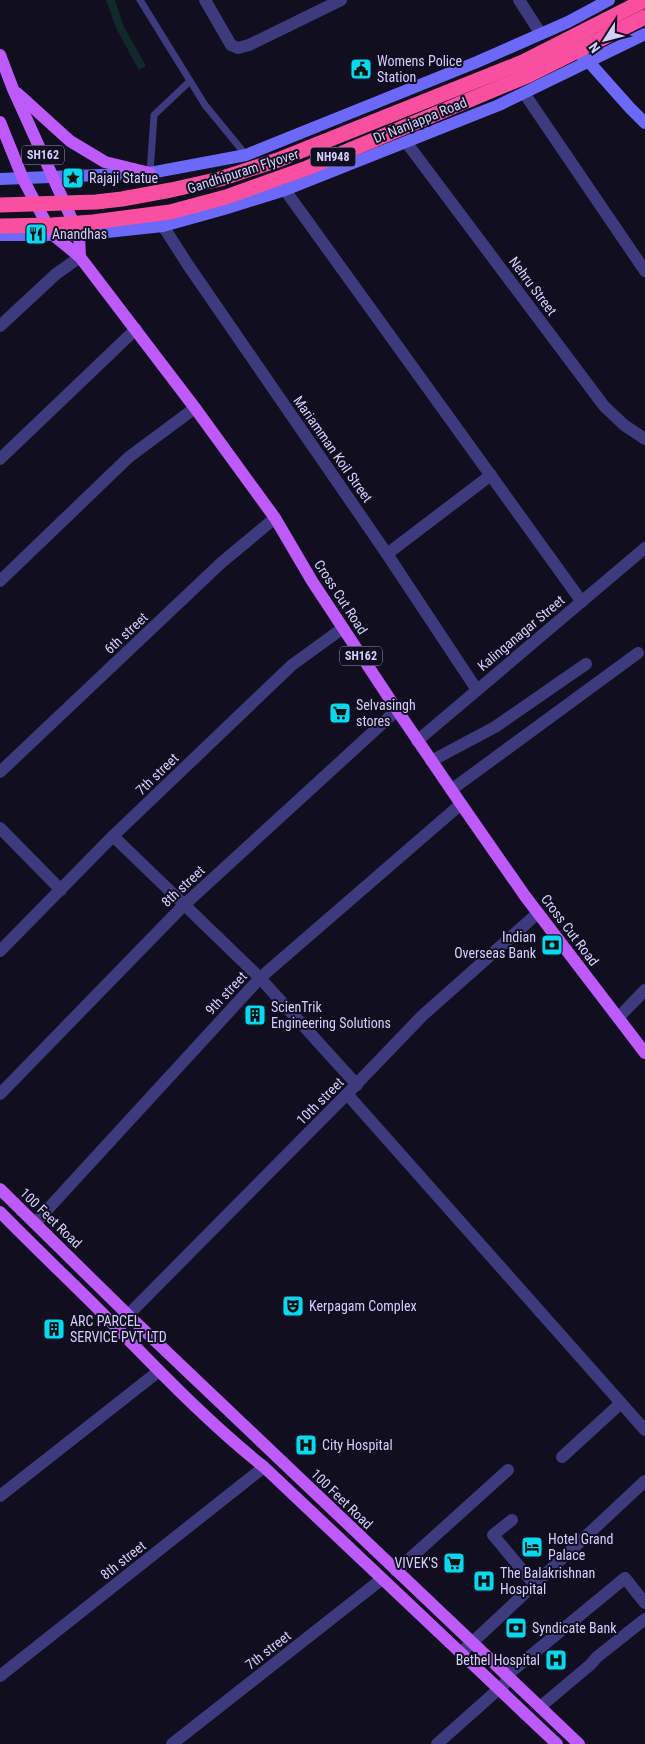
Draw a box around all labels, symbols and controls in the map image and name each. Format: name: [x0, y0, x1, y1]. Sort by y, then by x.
north arrow: [580, 15, 630, 65]
text: N: [585, 39, 603, 56]
place label: Womens Police Station: [377, 53, 463, 85]
public building icon: Womens Police Station: [349, 57, 373, 81]
street label: Dr Nanjappa Road: [371, 94, 469, 146]
street label: Gandhipuram Flyover: [185, 145, 301, 197]
road number: SH162: [22, 146, 64, 164]
road number: NH948: [310, 148, 356, 166]
place icon: Rajaji Statue: [61, 166, 85, 190]
place label: Rajaji Statue: [89, 170, 159, 186]
restaurant icon: Anandhas: [24, 222, 48, 246]
place label: Anandhas: [52, 226, 107, 242]
street label: Nehru Street: [506, 254, 560, 318]
street label: Mariamman Koil Street: [290, 393, 376, 505]
street label: Cross Cut Road: [311, 557, 371, 637]
street label: Kalinganagar Street: [474, 592, 568, 674]
street label: 6th street: [101, 609, 151, 657]
road number: SH162: [340, 646, 382, 666]
place label: Selvasingh stores: [356, 697, 416, 729]
supermarket icon: Selvasingh stores: [328, 701, 352, 725]
street label: 7th street: [132, 750, 182, 798]
street label: 8th street: [158, 862, 208, 910]
street label: Cross Cut Road: [538, 891, 602, 969]
place label: Indian Overseas Bank: [454, 929, 537, 961]
bank icon: Indian Overseas Bank: [540, 933, 564, 957]
street label: 9th street: [202, 968, 250, 1018]
place label: ScienTrik Engineering Solutions: [271, 999, 391, 1031]
building icon: ScienTrik Engineering Solutions: [243, 1003, 267, 1027]
street label: 10th street: [293, 1074, 347, 1128]
street label: 100 Feet Road: [17, 1185, 85, 1251]
theatre icon: Kerpagam Complex: [281, 1294, 305, 1318]
place label: Kerpagam Complex: [309, 1298, 417, 1314]
place label: ARC PARCEL SERVICE PVT LTD: [70, 1313, 167, 1345]
building icon: ARC PARCEL SERVICE PVT LTD: [42, 1317, 66, 1341]
hospital icon: City Hospital: [294, 1433, 318, 1457]
place label: City Hospital: [322, 1437, 393, 1453]
street label: 100 Feet Road: [308, 1466, 376, 1532]
place label: Hotel Grand Palace: [548, 1531, 614, 1563]
hotel icon: Hotel Grand Palace: [520, 1535, 544, 1559]
street label: 8th street: [97, 1537, 149, 1583]
supermarket icon: VIVEK'S: [442, 1551, 466, 1575]
place label: VIVEK'S: [395, 1555, 438, 1571]
place label: The Balakrishnan Hospital: [500, 1565, 595, 1597]
hospital icon: The Balakrishnan Hospital: [472, 1569, 496, 1593]
bank icon: Syndicate Bank: [504, 1616, 528, 1640]
place label: Syndicate Bank: [532, 1620, 617, 1636]
street label: 7th street: [242, 1627, 294, 1673]
hospital icon: Bethel Hospital: [544, 1648, 568, 1672]
place label: Bethel Hospital: [456, 1652, 540, 1668]

